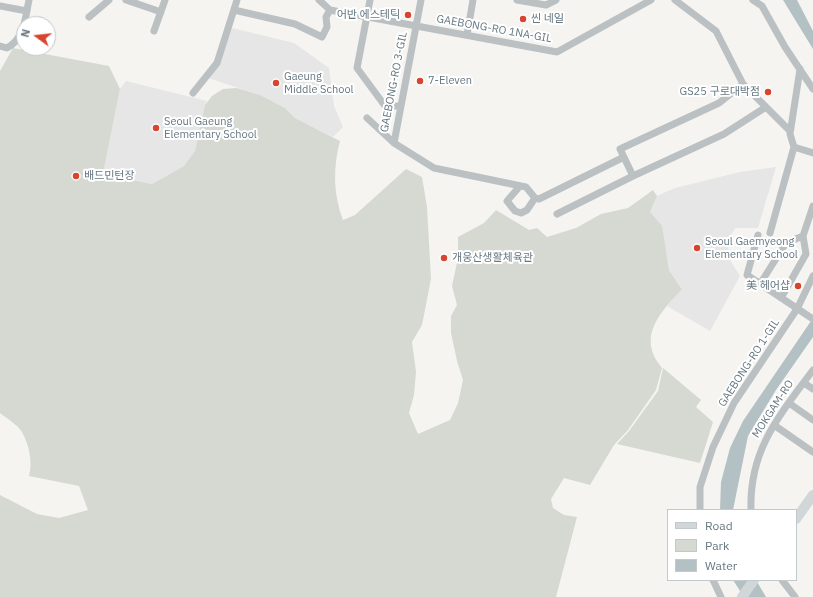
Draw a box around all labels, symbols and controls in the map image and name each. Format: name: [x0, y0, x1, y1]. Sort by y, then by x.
place label: 어반 에스테틱: [337, 8, 400, 22]
marker: 어반 에스테틱: [403, 10, 413, 20]
street label: GAEBONG-RO 1NA-GIL: [435, 12, 553, 46]
place label: 씬 네일: [531, 12, 564, 26]
marker: 씬 네일: [518, 14, 528, 24]
north arrow: [16, 16, 56, 56]
text: N: [18, 27, 33, 39]
street label: GAEBONG-RO 3-GIL: [378, 31, 410, 133]
place label: Gaeung Middle School: [284, 70, 354, 96]
place label: 7-Eleven: [428, 74, 472, 88]
marker: 7-Eleven: [415, 76, 425, 86]
marker: Gaeung Middle School: [271, 78, 281, 88]
place label: GS25 구로대박점: [680, 85, 760, 99]
marker: GS25 구로대박점: [763, 87, 773, 97]
place label: Seoul Gaeung Elementary School: [164, 115, 257, 141]
marker: Seoul Gaeung Elementary School: [151, 123, 161, 133]
place label: 배드민턴장: [84, 169, 135, 183]
marker: 배드민턴장: [71, 171, 81, 181]
place label: Seoul Gaemyeong Elementary School: [705, 235, 798, 261]
marker: Seoul Gaemyeong Elementary School: [692, 243, 702, 253]
place label: 개웅산생활체육관: [452, 251, 533, 265]
marker: 개웅산생활체육관: [439, 253, 449, 263]
place label: 美 헤어샵: [746, 279, 790, 293]
marker: 美 헤어샵: [793, 281, 803, 291]
street label: GAEBONG-RO 1-GIL: [716, 317, 782, 409]
street label: MOKGAM-RO: [749, 378, 797, 440]
legend: [667, 509, 797, 581]
text: Road: [705, 518, 733, 533]
text: Park: [705, 538, 729, 553]
text: Water: [705, 558, 737, 573]

